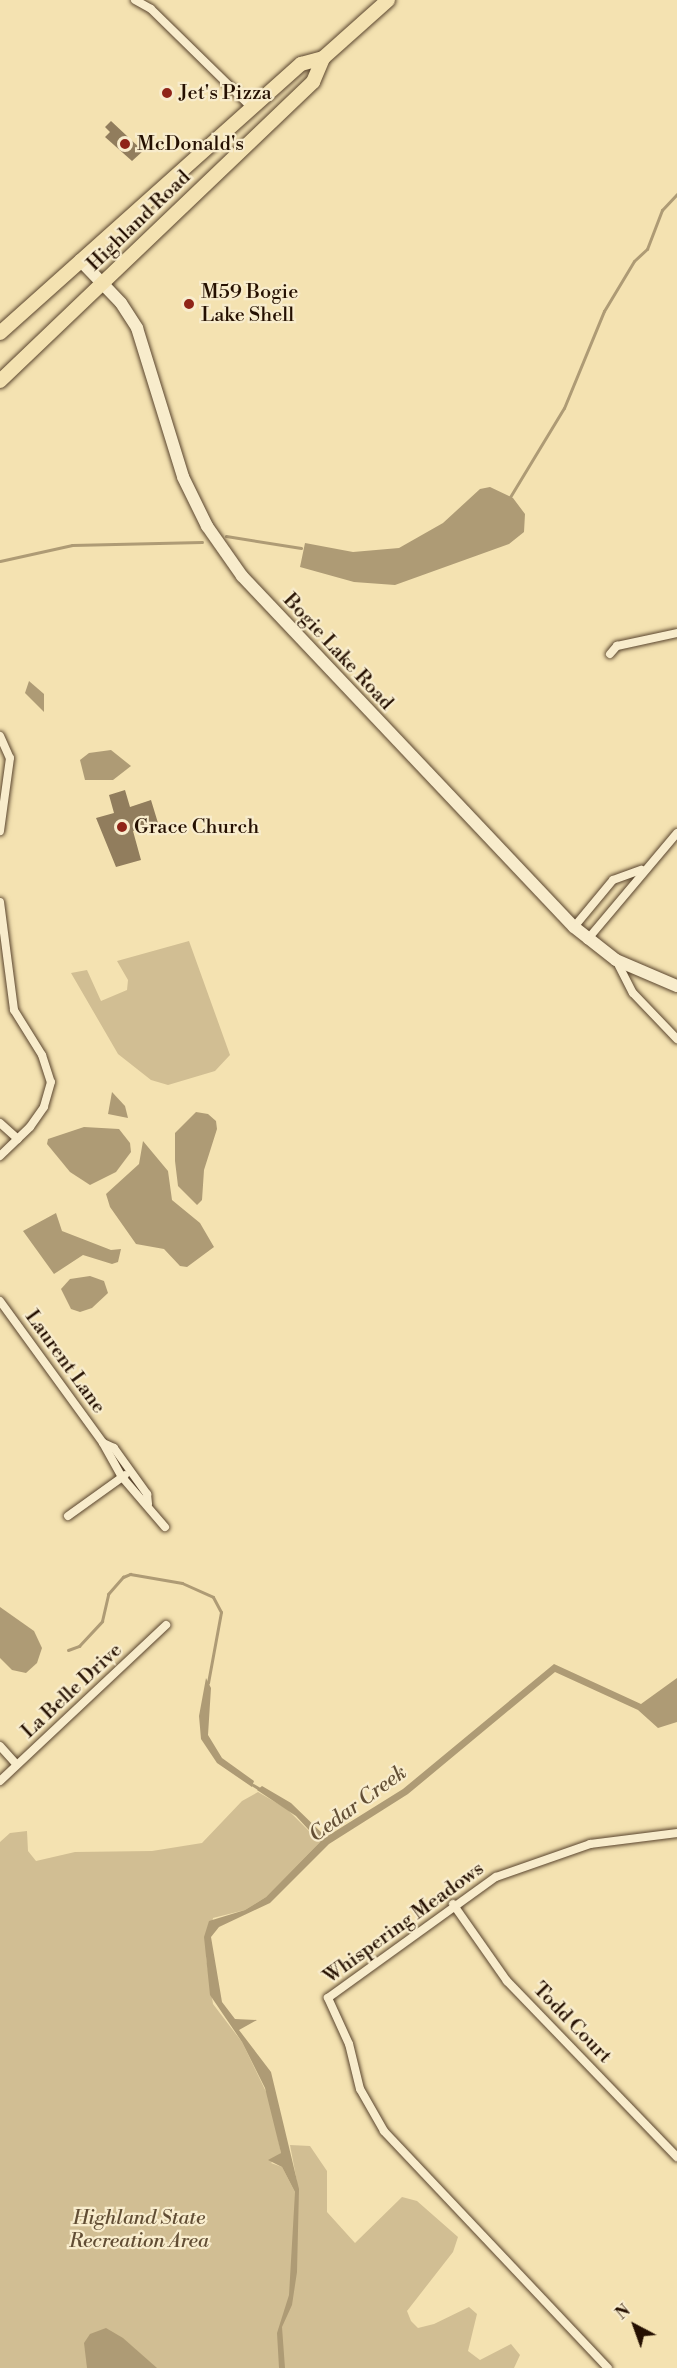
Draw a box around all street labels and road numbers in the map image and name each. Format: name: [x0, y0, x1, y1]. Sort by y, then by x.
street label: Highland Road: [82, 166, 196, 276]
street label: Bogie Lake Road: [278, 589, 398, 715]
street label: Laurent Lane: [19, 1306, 111, 1418]
street label: La Belle Drive: [17, 1638, 127, 1744]
street label: Whispering Meadows: [319, 1857, 489, 1989]
street label: Todd Court: [528, 1978, 616, 2068]

